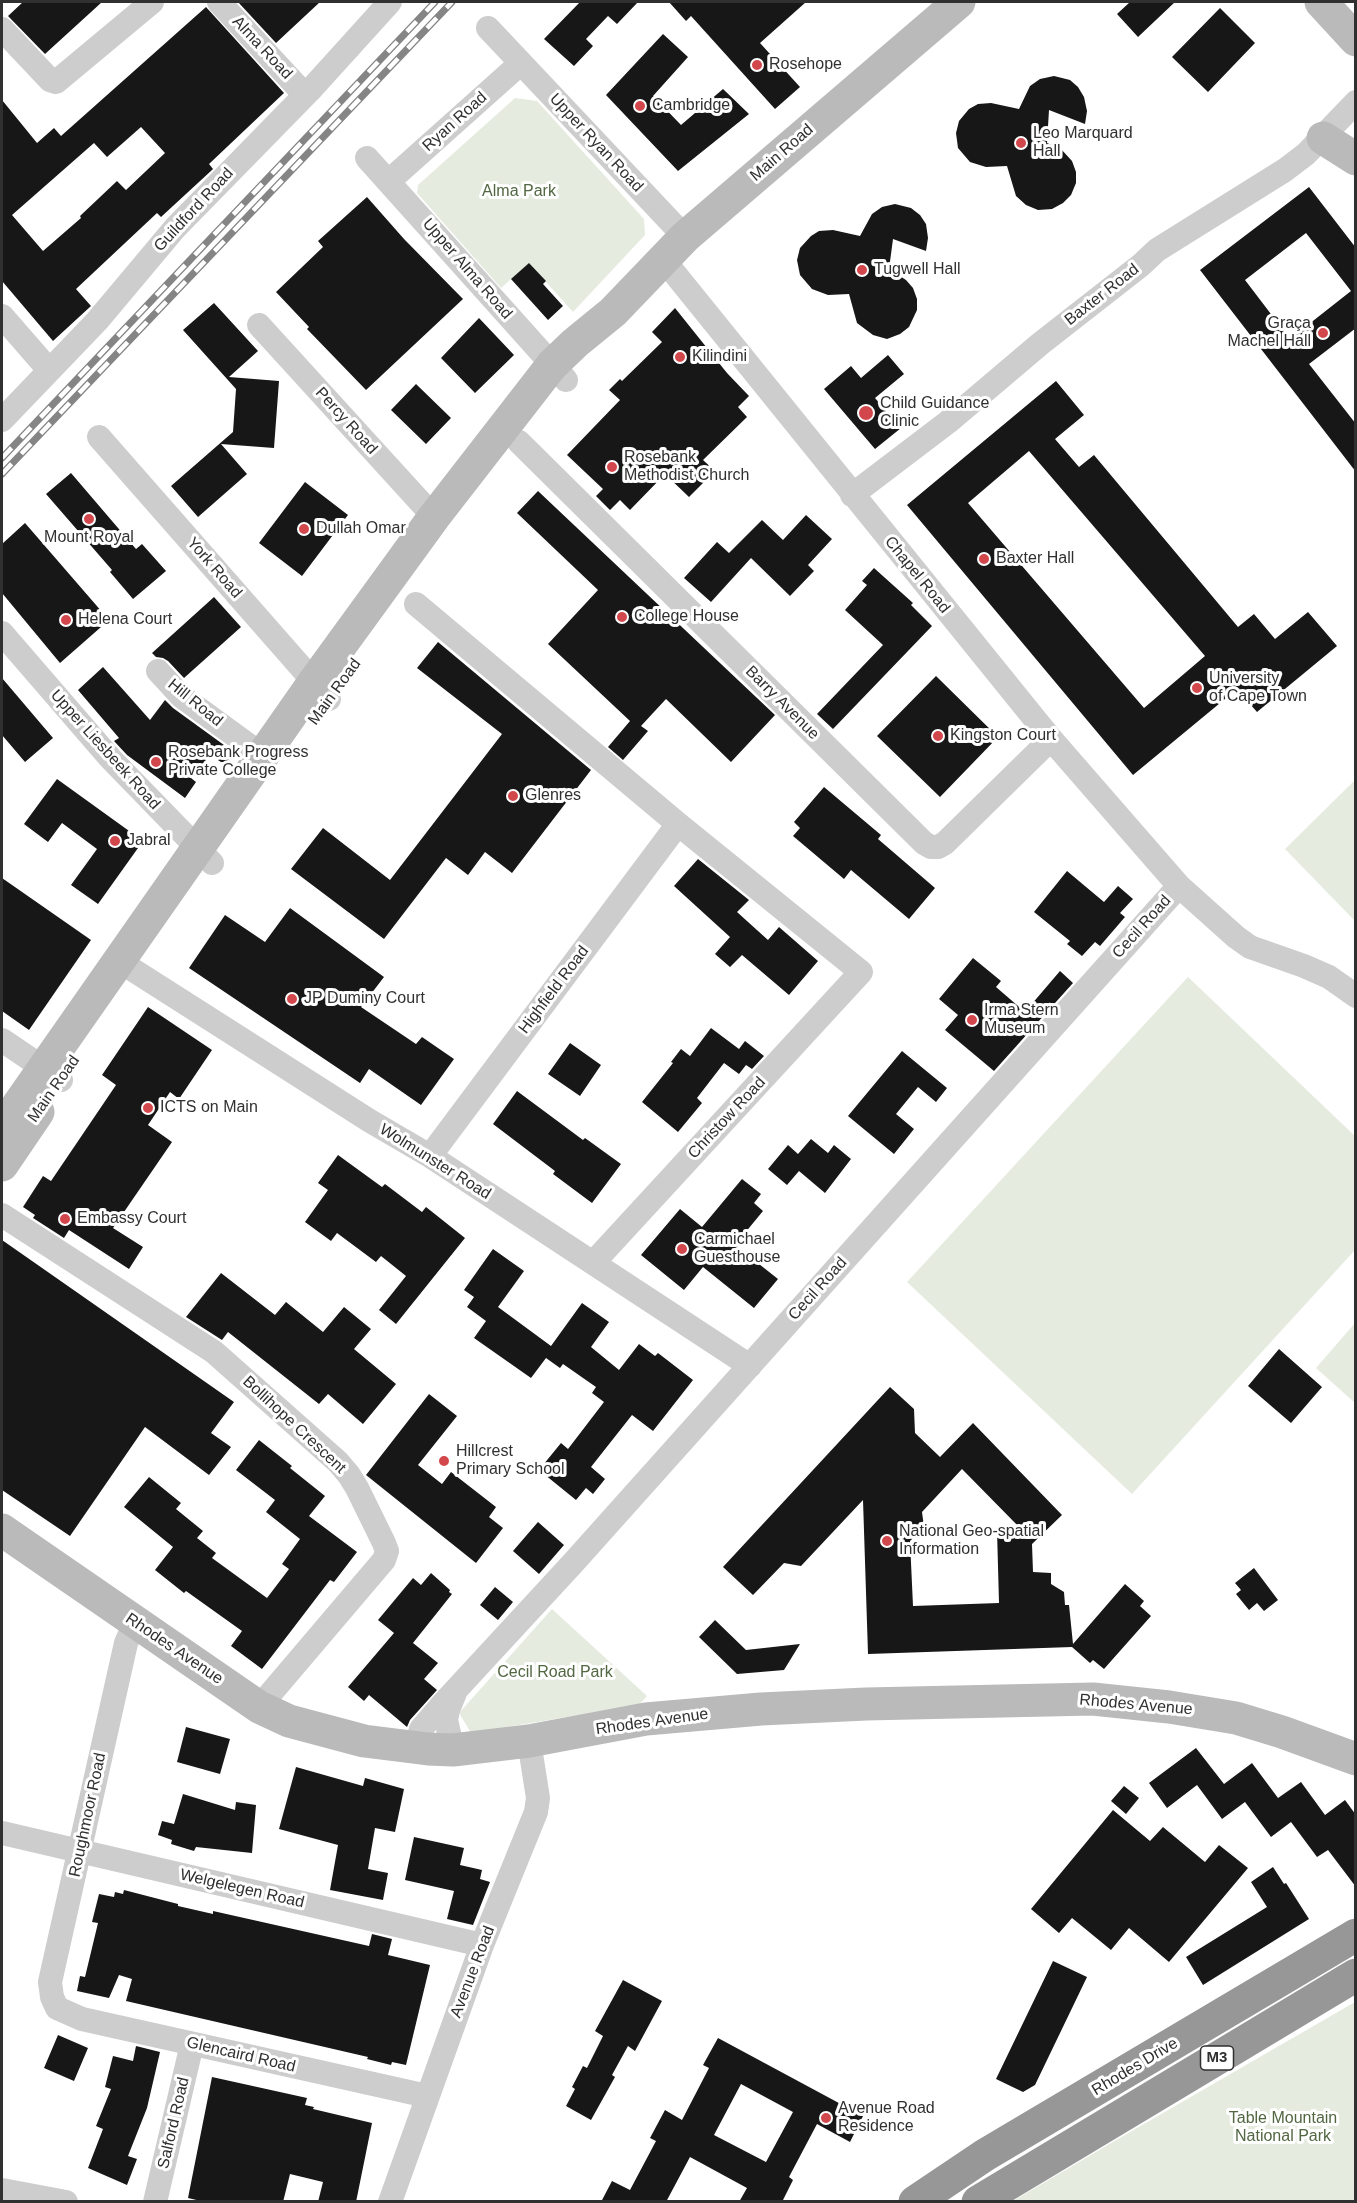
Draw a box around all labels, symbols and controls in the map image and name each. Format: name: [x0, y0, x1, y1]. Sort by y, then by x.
street label: Alma Road: [228, 13, 296, 83]
place label: Rosehope: [769, 55, 842, 75]
marker: Rosehope: [750, 58, 764, 72]
street label: Ryan Road: [419, 88, 491, 156]
street label: Upper Ryan Road: [545, 90, 647, 196]
place label: Cambridge: [652, 96, 730, 116]
marker: Cambridge: [633, 99, 647, 113]
street label: Main Road: [747, 120, 817, 186]
place label: Leo Marquard Hall: [1033, 124, 1133, 162]
marker: Leo Marquard Hall: [1014, 136, 1028, 150]
street label: Guildford Road: [150, 164, 238, 256]
park label: Alma Park: [482, 182, 556, 202]
street label: Upper Alma Road: [418, 215, 516, 323]
place label: Tugwell Hall: [874, 260, 961, 280]
street label: Baxter Road: [1061, 260, 1143, 330]
marker: Tugwell Hall: [855, 263, 869, 277]
place label: Graça Machel Hall: [1227, 314, 1311, 352]
marker: Graça Machel Hall: [1316, 326, 1330, 340]
place label: Kilindini: [692, 347, 747, 367]
marker: Kilindini: [673, 350, 687, 364]
street label: Percy Road: [311, 384, 381, 458]
place label: Child Guidance Clinic: [880, 394, 989, 432]
marker: Child Guidance Clinic: [857, 404, 875, 422]
place label: Rosebank Methodist Church: [624, 448, 749, 486]
marker: Rosebank Methodist Church: [605, 460, 619, 474]
marker: Mount Royal: [82, 512, 96, 526]
place label: Dullah Omar: [316, 519, 406, 539]
marker: Dullah Omar: [297, 522, 311, 536]
place label: Mount Royal: [44, 528, 134, 548]
street label: Chapel Road: [880, 533, 954, 617]
street label: York Road: [182, 534, 246, 602]
place label: Baxter Hall: [996, 549, 1074, 569]
marker: Baxter Hall: [977, 552, 991, 566]
place label: College House: [634, 607, 739, 627]
place label: Helena Court: [78, 610, 172, 630]
marker: College House: [615, 610, 629, 624]
marker: Helena Court: [59, 613, 73, 627]
street label: Main Road: [304, 655, 366, 729]
street label: Barry Avenue: [741, 662, 823, 744]
place label: University of Cape Town: [1209, 669, 1307, 707]
street label: Hill Road: [164, 675, 226, 731]
marker: University of Cape Town: [1190, 681, 1204, 695]
street label: Upper Liesbeek Road: [46, 686, 164, 814]
place label: Kingston Court: [950, 726, 1056, 746]
marker: Kingston Court: [931, 729, 945, 743]
place label: Rosebank Progress Private College: [168, 743, 309, 781]
marker: Rosebank Progress Private College: [149, 755, 163, 769]
place label: Glenres: [525, 786, 581, 806]
marker: Glenres: [506, 789, 520, 803]
place label: Jabral: [127, 831, 171, 851]
marker: Jabral: [108, 834, 122, 848]
street label: Cecil Road: [1109, 891, 1175, 963]
street label: Highfield Road: [515, 942, 593, 1038]
place label: JP Duminy Court: [304, 989, 425, 1009]
marker: JP Duminy Court: [285, 992, 299, 1006]
place label: Irma Stern Museum: [984, 1001, 1059, 1039]
marker: Irma Stern Museum: [965, 1013, 979, 1027]
street label: Main Road: [24, 1052, 84, 1126]
street label: Christow Road: [684, 1073, 770, 1163]
place label: ICTS on Main: [160, 1098, 258, 1118]
marker: ICTS on Main: [141, 1101, 155, 1115]
street label: Wolmunster Road: [376, 1120, 494, 1204]
place label: Embassy Court: [77, 1209, 186, 1229]
marker: Embassy Court: [58, 1212, 72, 1226]
place label: Carmichael Guesthouse: [694, 1230, 780, 1268]
marker: Carmichael Guesthouse: [675, 1242, 689, 1256]
street label: Cecil Road: [785, 1253, 851, 1325]
street label: Bollihope Crescent: [238, 1372, 350, 1478]
place label: Hillcrest Primary School: [456, 1442, 564, 1480]
marker: Hillcrest Primary School: [437, 1454, 451, 1468]
place label: National Geo-spatial Information: [899, 1522, 1044, 1560]
marker: National Geo-spatial Information: [880, 1534, 894, 1548]
street label: Rhodes Avenue: [122, 1609, 226, 1689]
park label: Cecil Road Park: [497, 1663, 613, 1683]
street label: Rhodes Avenue: [1079, 1690, 1193, 1720]
street label: Rhodes Avenue: [594, 1705, 710, 1739]
street label: Roughmoor Road: [65, 1751, 111, 1879]
street label: Welgelegen Road: [178, 1865, 306, 1913]
street label: Avenue Road: [447, 1923, 499, 2021]
street label: Glencaird Road: [185, 2033, 297, 2077]
street label: Rhodes Drive: [1089, 2034, 1181, 2100]
road number: M3: [1200, 2046, 1234, 2070]
street label: Salford Road: [154, 2075, 194, 2171]
place label: Avenue Road Residence: [838, 2099, 935, 2137]
park label: Table Mountain National Park: [1229, 2109, 1337, 2147]
marker: Avenue Road Residence: [819, 2111, 833, 2125]

